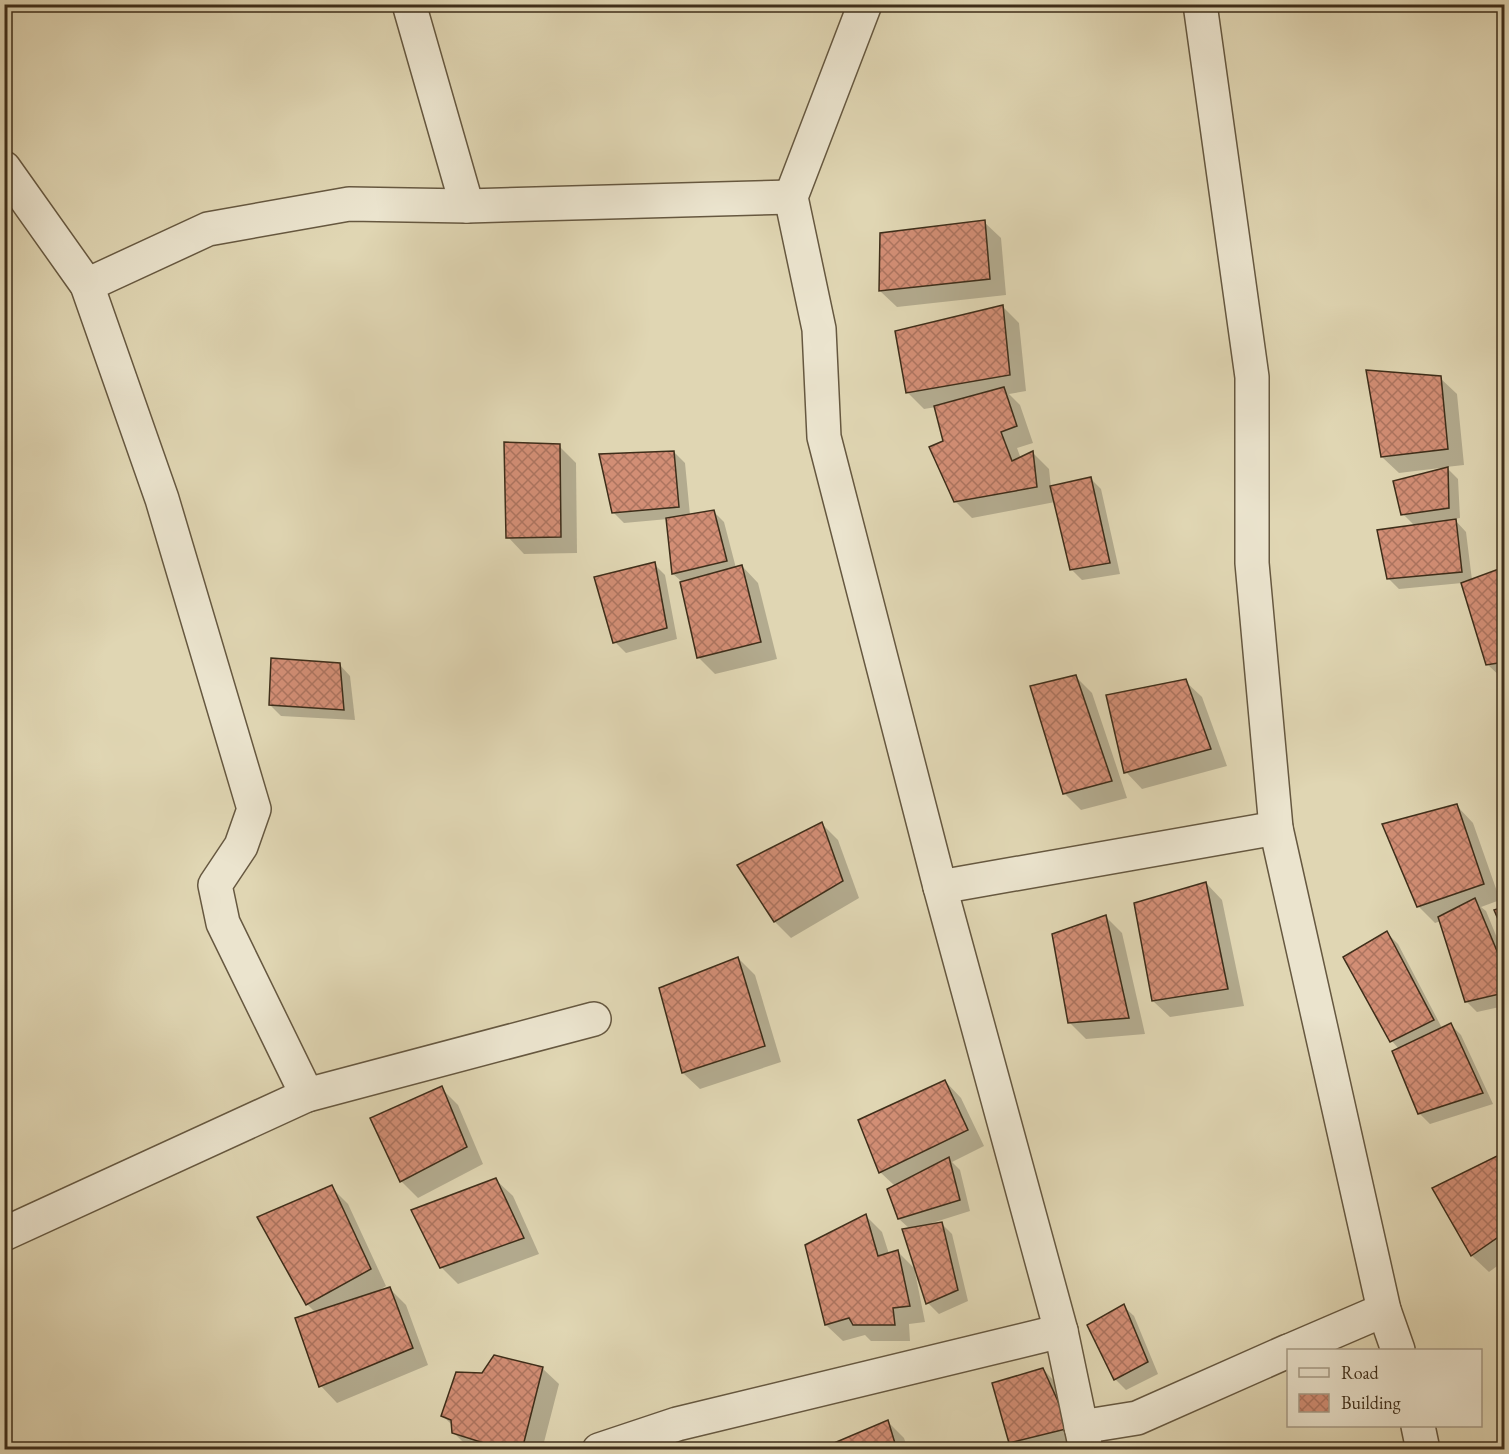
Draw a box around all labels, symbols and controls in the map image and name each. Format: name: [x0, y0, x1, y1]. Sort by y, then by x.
legend: [1287, 1349, 1482, 1427]
text: Road: [1341, 1361, 1380, 1384]
text: Building: [1341, 1391, 1401, 1414]

